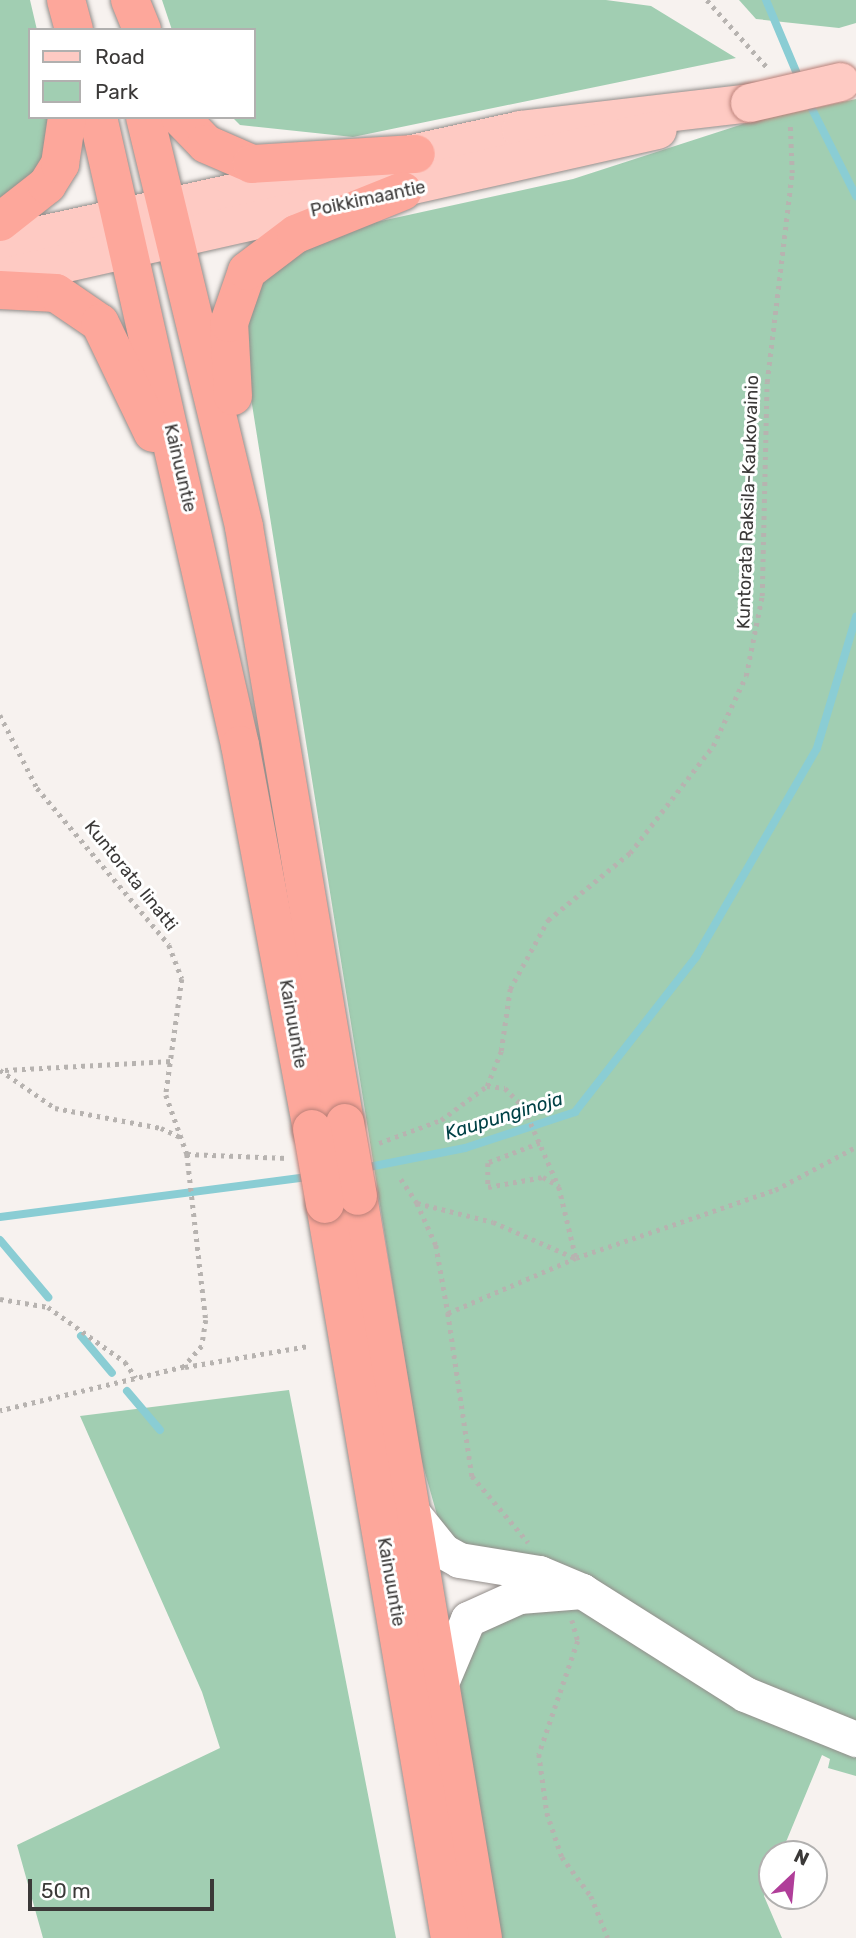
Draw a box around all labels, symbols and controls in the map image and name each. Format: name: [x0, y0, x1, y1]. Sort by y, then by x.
legend: [28, 28, 256, 119]
text: Road: [95, 44, 145, 69]
text: Park: [95, 79, 139, 104]
street label: Poikkimaantie: [308, 176, 428, 222]
street label: Kuntorata Raksila-Kaukovainio: [733, 374, 763, 630]
street label: Kainuuntie: [159, 422, 201, 514]
street label: Kuntorata Iinatti: [80, 816, 182, 936]
street label: Kainuuntie: [275, 978, 311, 1070]
water label: Kaupunginoja: [442, 1087, 566, 1145]
street label: Kainuuntie: [373, 1536, 409, 1628]
north arrow: [758, 1840, 828, 1910]
text: N: [790, 1844, 813, 1871]
scale bar: [32, 1864, 217, 1908]
text: 50 m: [41, 1878, 91, 1903]

